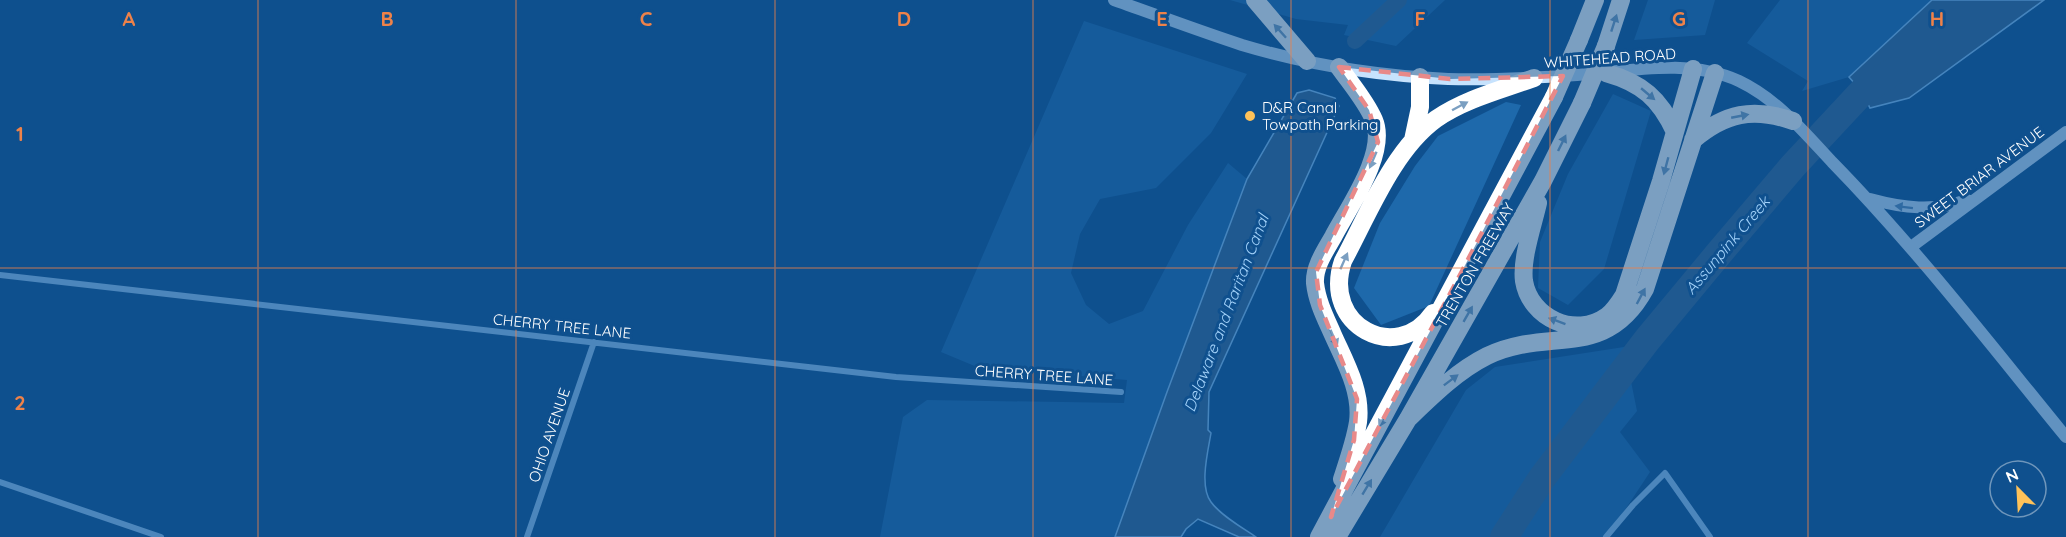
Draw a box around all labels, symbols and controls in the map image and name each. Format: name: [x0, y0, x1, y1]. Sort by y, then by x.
text: A: [123, 6, 136, 31]
text: B: [380, 6, 394, 31]
text: C: [640, 6, 653, 31]
text: D: [897, 6, 911, 31]
text: E: [1156, 6, 1168, 31]
text: F: [1414, 6, 1426, 31]
text: G: [1672, 6, 1686, 31]
text: H: [1930, 6, 1944, 31]
one-way arrow: [1609, 14, 1619, 32]
one-way arrow: [1274, 24, 1287, 39]
street label: WHITEHEAD ROAD: [1543, 44, 1677, 72]
one-way arrow: [1640, 87, 1656, 100]
place label: D&R Canal Towpath Parking: [1262, 98, 1378, 134]
one-way arrow: [1452, 101, 1469, 111]
marker: D&R Canal Towpath Parking: [1243, 109, 1257, 123]
one-way arrow: [1731, 111, 1750, 120]
text: 1: [16, 121, 24, 146]
street label: SWEET BRIAR AVENUE: [1910, 122, 2048, 232]
one-way arrow: [1557, 134, 1567, 151]
one-way arrow: [1368, 152, 1378, 170]
one-way arrow: [1661, 157, 1670, 175]
water label: Assunpink Creek: [1680, 191, 1775, 298]
street label: TRENTON FREEWAY: [1432, 199, 1519, 331]
one-way arrow: [1894, 202, 1913, 211]
water label: Delaware and Raritan Canal: [1179, 209, 1274, 414]
one-way arrow: [1339, 251, 1349, 269]
one-way arrow: [1636, 287, 1646, 304]
one-way arrow: [1463, 305, 1473, 322]
street label: CHERRY TREE LANE: [492, 309, 632, 343]
one-way arrow: [1548, 316, 1566, 325]
one-way arrow: [1329, 330, 1339, 348]
street label: CHERRY TREE LANE: [974, 361, 1114, 389]
one-way arrow: [1443, 374, 1459, 386]
street label: OHIO AVENUE: [524, 385, 574, 485]
text: 2: [14, 390, 26, 415]
one-way arrow: [1378, 411, 1388, 428]
north arrow: [1988, 459, 2048, 519]
text: N: [2002, 464, 2021, 487]
one-way arrow: [1362, 478, 1372, 495]

